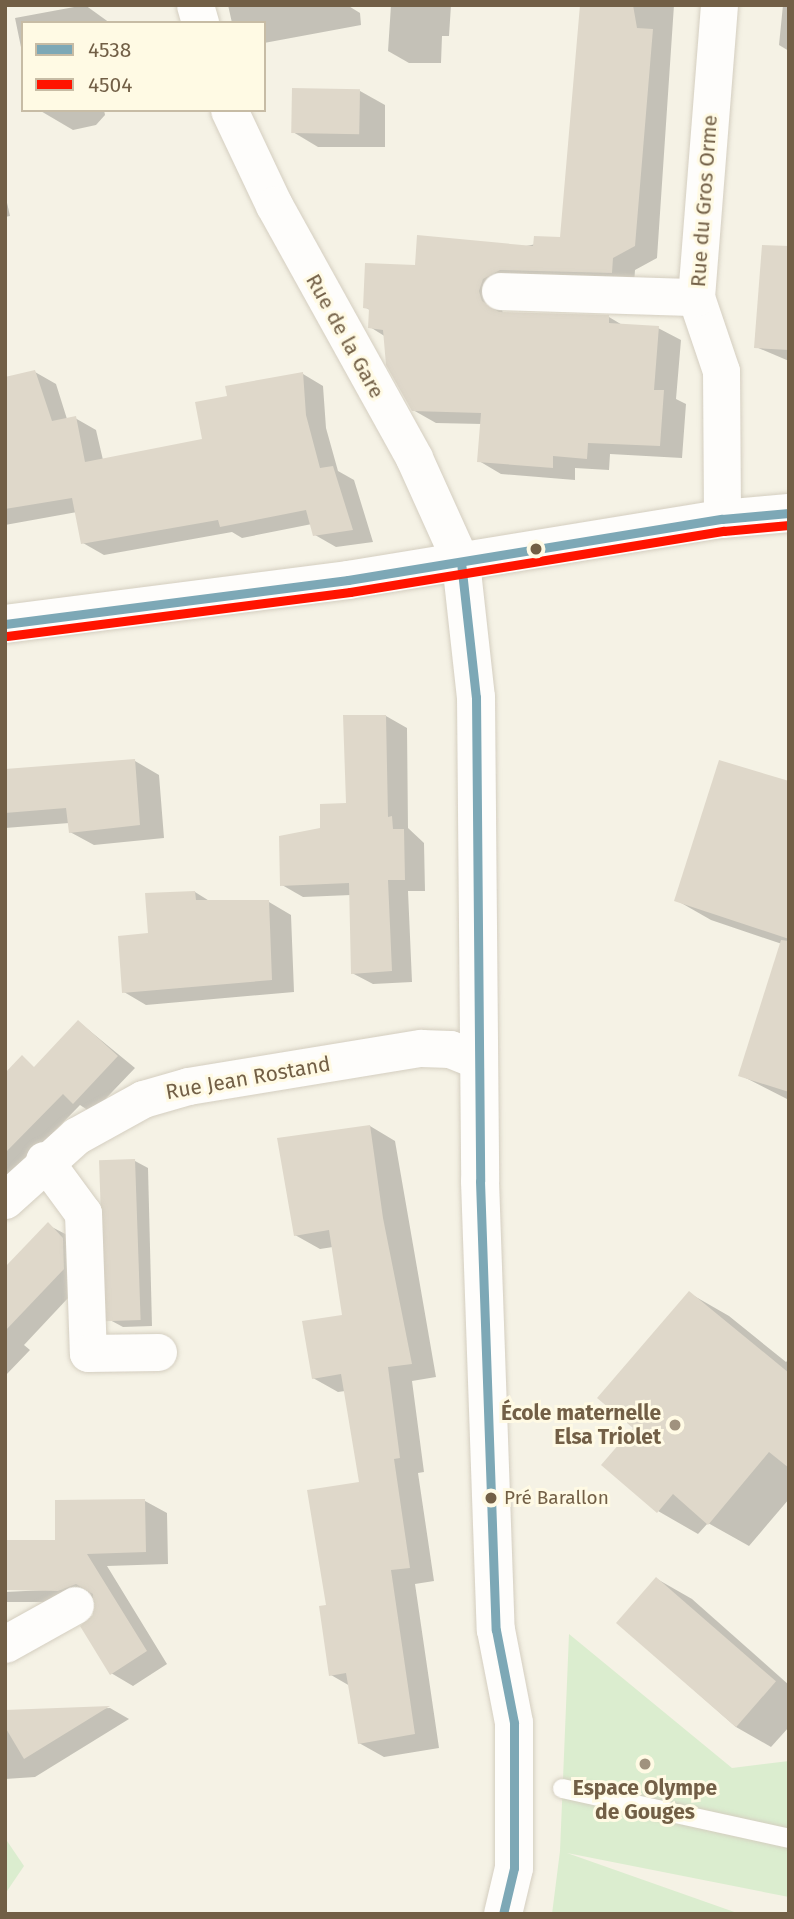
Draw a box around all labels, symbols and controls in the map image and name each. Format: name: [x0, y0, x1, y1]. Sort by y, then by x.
legend: [21, 21, 266, 112]
text: 4538: [88, 37, 131, 63]
text: 4504: [88, 72, 132, 98]
street label: Rue du Gros Orme: [685, 114, 723, 288]
street label: Rue de la Gare: [300, 269, 390, 403]
unlabelled marker: [529, 542, 543, 556]
street label: Rue Jean Rostand: [164, 1051, 332, 1105]
place label: École maternelle Elsa Triolet: [501, 1400, 661, 1450]
marker: École maternelle Elsa Triolet: [667, 1417, 683, 1433]
place label: Pré Barallon: [504, 1487, 609, 1509]
marker: Pré Barallon: [484, 1491, 498, 1505]
marker: Espace Olympe de Gouges: [637, 1756, 653, 1772]
place label: Espace Olympe de Gouges: [573, 1775, 717, 1825]

